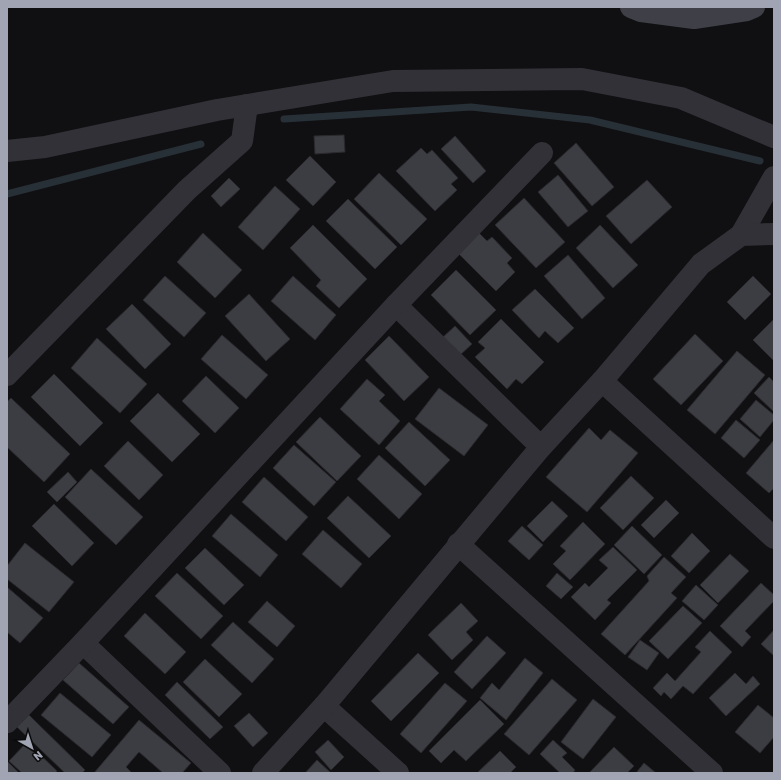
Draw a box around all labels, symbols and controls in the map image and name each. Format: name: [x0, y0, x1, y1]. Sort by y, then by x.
north arrow: [12, 728, 52, 768]
text: N: [31, 748, 45, 763]

